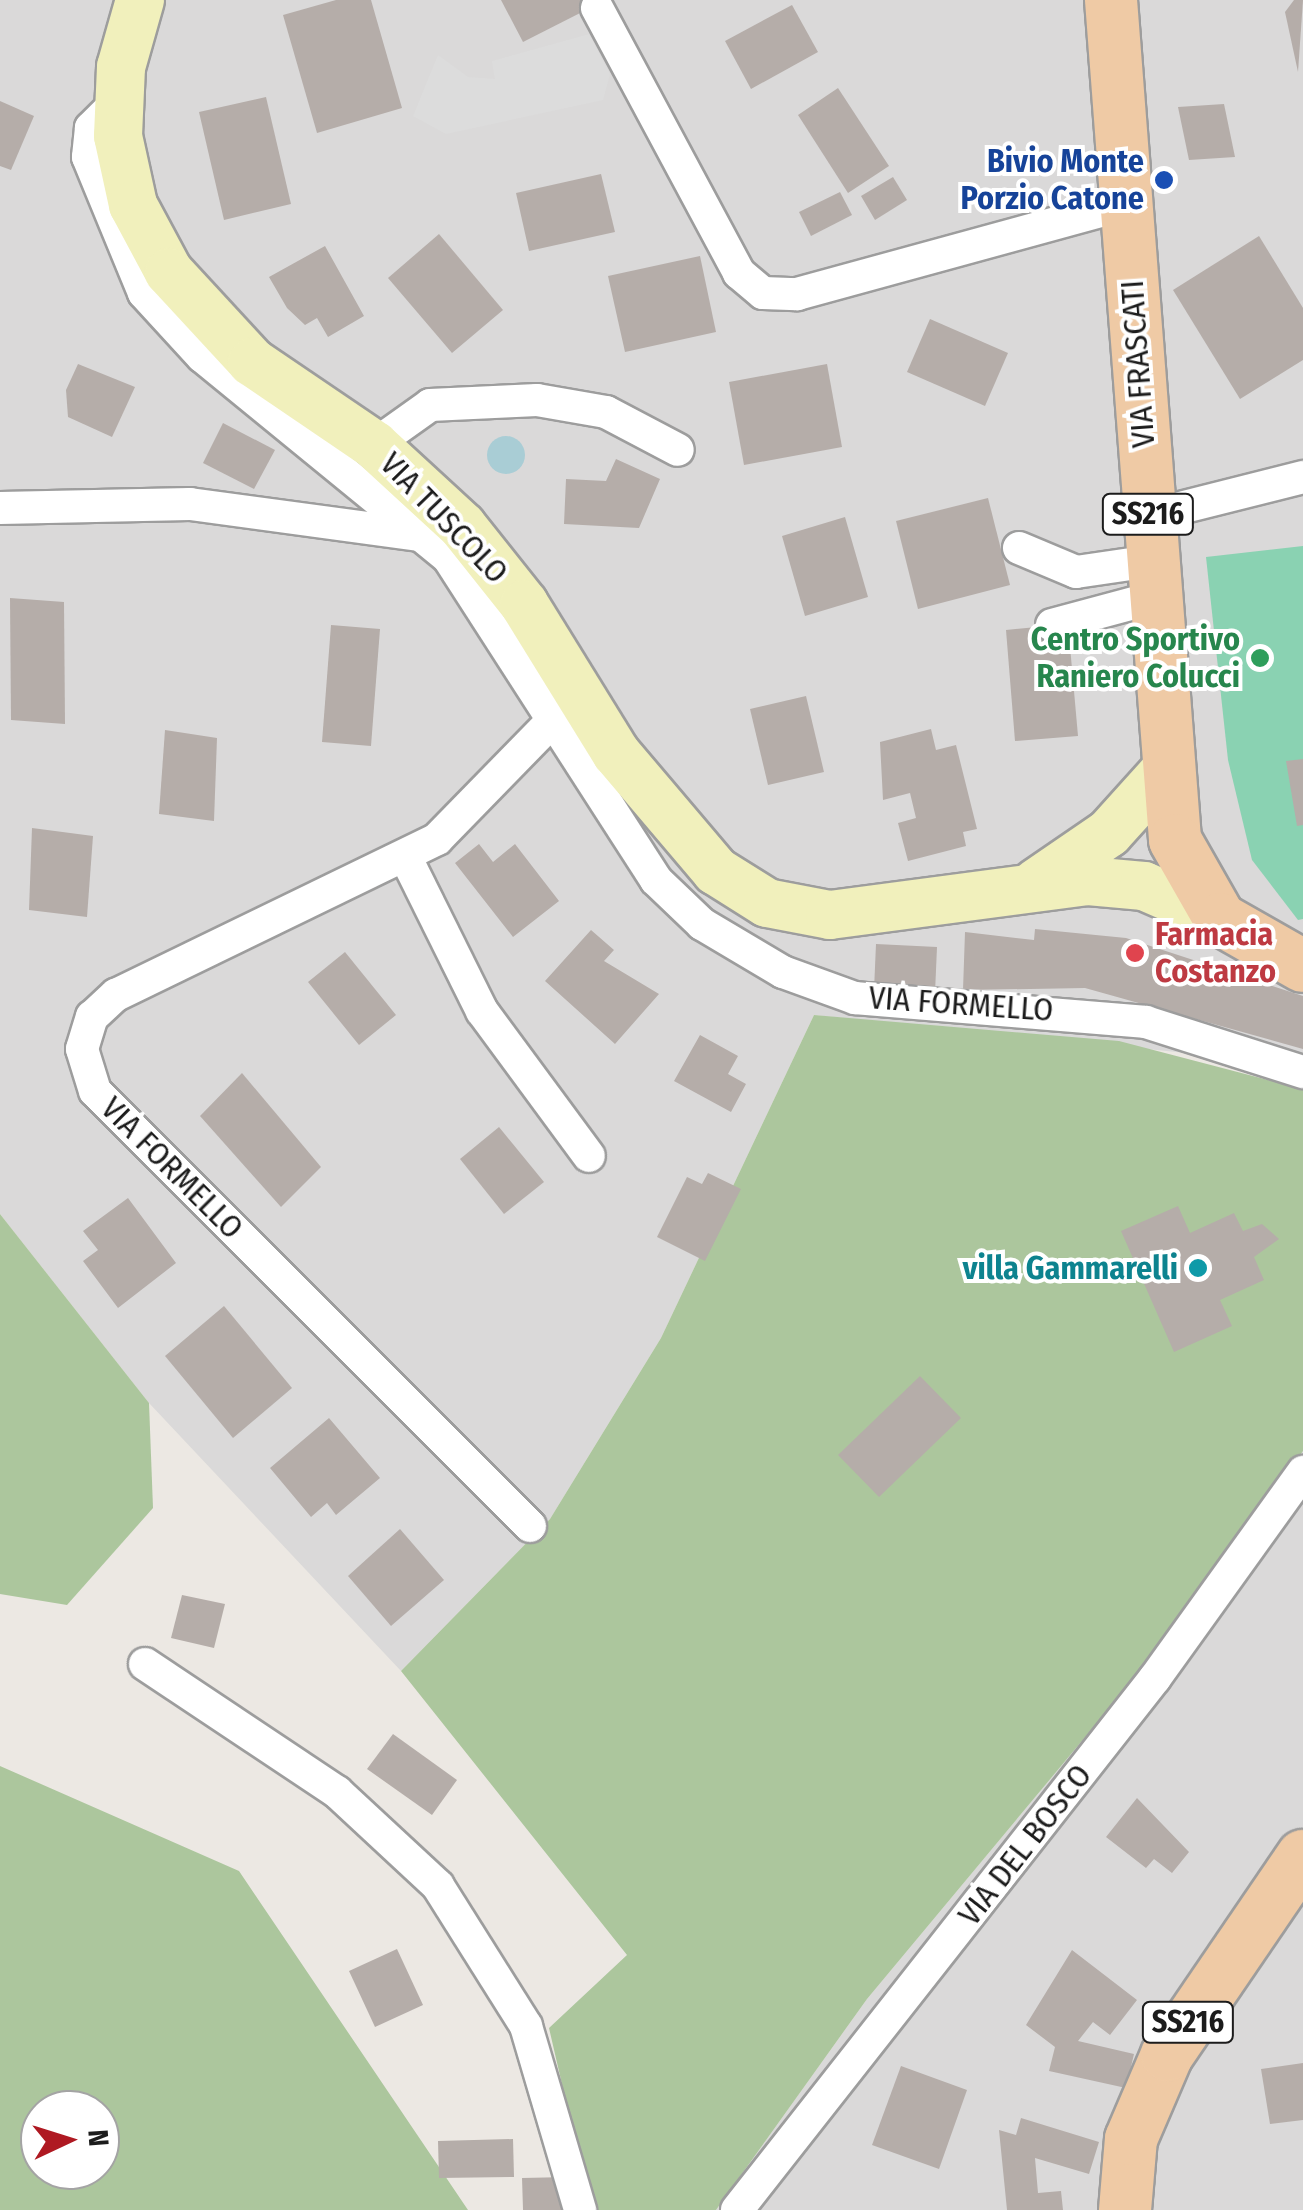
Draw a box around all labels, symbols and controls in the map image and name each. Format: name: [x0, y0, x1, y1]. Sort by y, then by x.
place label: Bivio Monte Porzio Catone: [961, 143, 1144, 218]
marker: Bivio Monte Porzio Catone: [1153, 169, 1175, 191]
street label: VIA FRASCATI: [1113, 279, 1163, 449]
street label: VIA TUSCOLO: [372, 445, 516, 591]
road number: SS216: [1100, 489, 1196, 539]
place label: Centro Sportivo Raniero Colucci: [1031, 621, 1240, 696]
marker: Centro Sportivo Raniero Colucci: [1249, 647, 1271, 669]
place label: Farmacia Costanzo: [1155, 916, 1276, 991]
marker: Farmacia Costanzo: [1124, 942, 1146, 964]
street label: VIA FORMELLO: [867, 978, 1055, 1030]
street label: VIA FORMELLO: [93, 1089, 251, 1247]
place label: villa Gammarelli: [962, 1249, 1178, 1287]
marker: villa Gammarelli: [1187, 1257, 1209, 1279]
street label: VIA DEL BOSCO: [950, 1757, 1100, 1933]
road number: SS216: [1140, 1997, 1236, 2047]
north arrow: [20, 2090, 120, 2190]
text: N: [81, 2128, 115, 2148]

